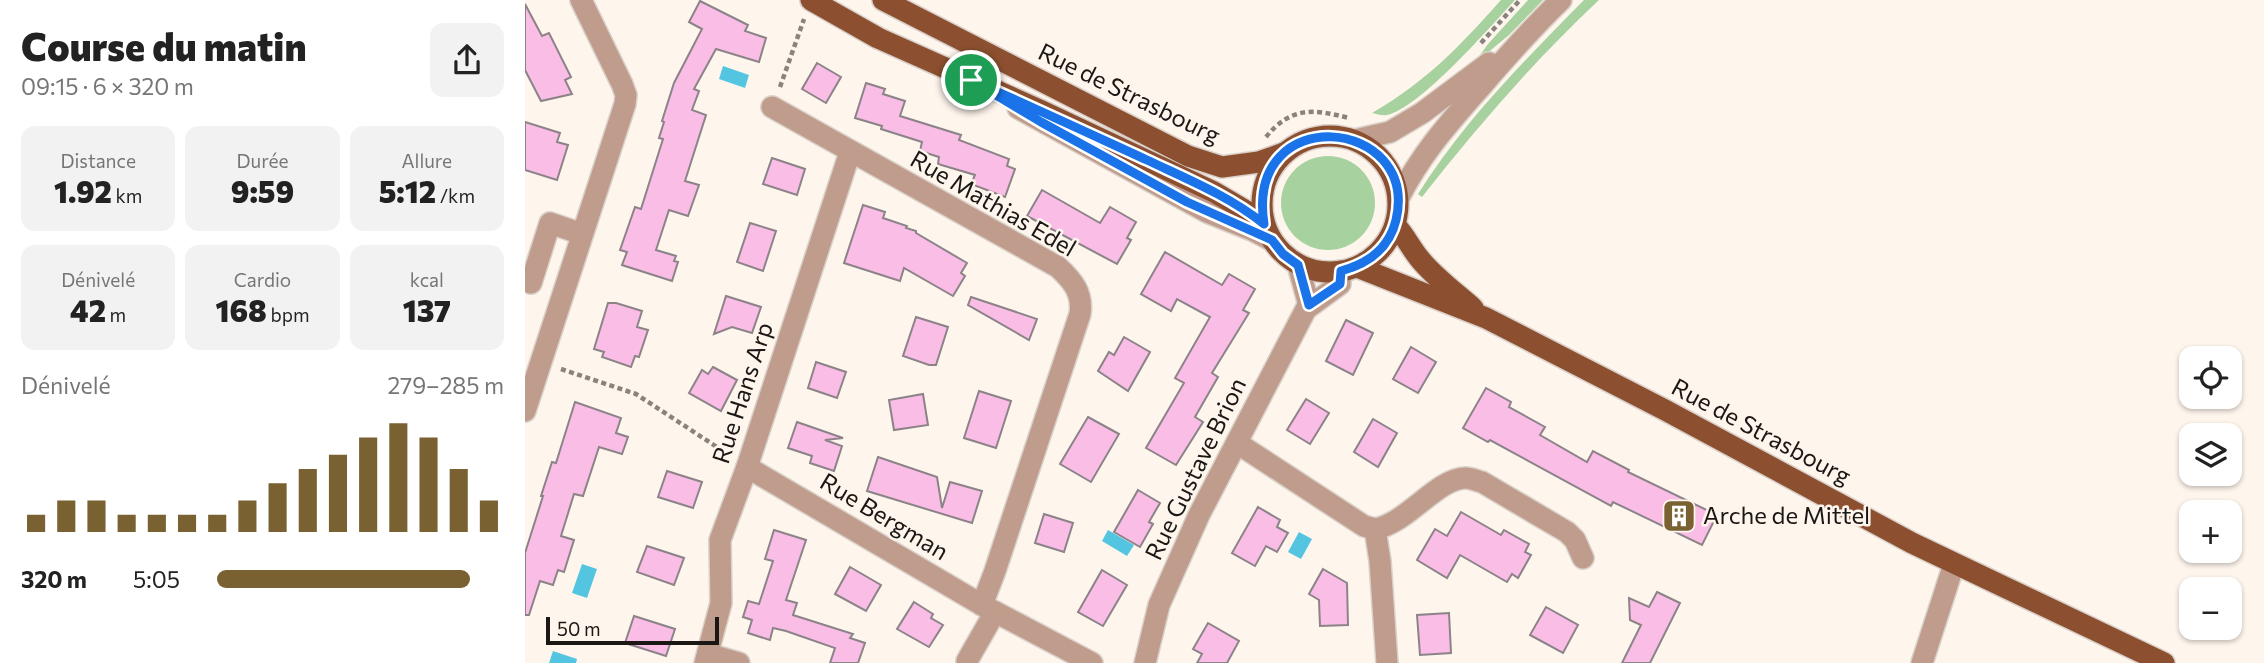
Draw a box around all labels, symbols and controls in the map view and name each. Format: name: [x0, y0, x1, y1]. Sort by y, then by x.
text: Course du matin: [21, 22, 306, 69]
button: share: [430, 23, 504, 97]
street label: Rue de Strasbourg: [1034, 36, 1225, 149]
pin: [941, 50, 1001, 110]
icon: arrive: [952, 61, 990, 99]
text: 09:15 · 6 × 320 m: [21, 72, 194, 100]
street label: Rue Mathias Edel: [906, 143, 1082, 262]
text: Distance: [60, 149, 136, 172]
text: Durée: [237, 149, 288, 172]
text: Allure: [401, 149, 452, 172]
text: 1.92: [54, 172, 112, 209]
text: 9:59: [231, 172, 294, 209]
text: 5:12: [379, 172, 436, 209]
text: km: [112, 184, 142, 207]
text: /km: [436, 184, 475, 207]
text: Dénivelé: [61, 268, 135, 291]
text: Cardio: [234, 268, 291, 291]
text: kcal: [410, 268, 444, 291]
text: 42: [70, 291, 106, 328]
text: 168: [215, 291, 267, 328]
text: 137: [403, 291, 451, 328]
text: m: [106, 303, 126, 326]
text: bpm: [267, 303, 310, 326]
street label: Rue Hans Arp: [705, 318, 778, 467]
map controls: [2179, 346, 2242, 640]
button: locate: [2179, 346, 2242, 409]
text: Dénivelé: [21, 371, 111, 399]
text: 279–285 m: [387, 371, 504, 399]
street label: Rue de Strasbourg: [1667, 371, 1856, 490]
street label: Rue Gustave Brion: [1138, 373, 1251, 564]
button: layers: [2179, 423, 2242, 486]
street label: Rue Bergman: [815, 466, 954, 565]
building icon: Arche de Mittel: [1660, 497, 1698, 535]
place label: Arche de Mittel: [1703, 500, 1870, 529]
button: +: [2179, 500, 2242, 563]
text: 320 m: [21, 565, 87, 593]
text: 5:05: [133, 565, 180, 593]
button: −: [2179, 577, 2242, 640]
scale bar: [546, 614, 719, 646]
text: 50 m: [557, 617, 601, 640]

